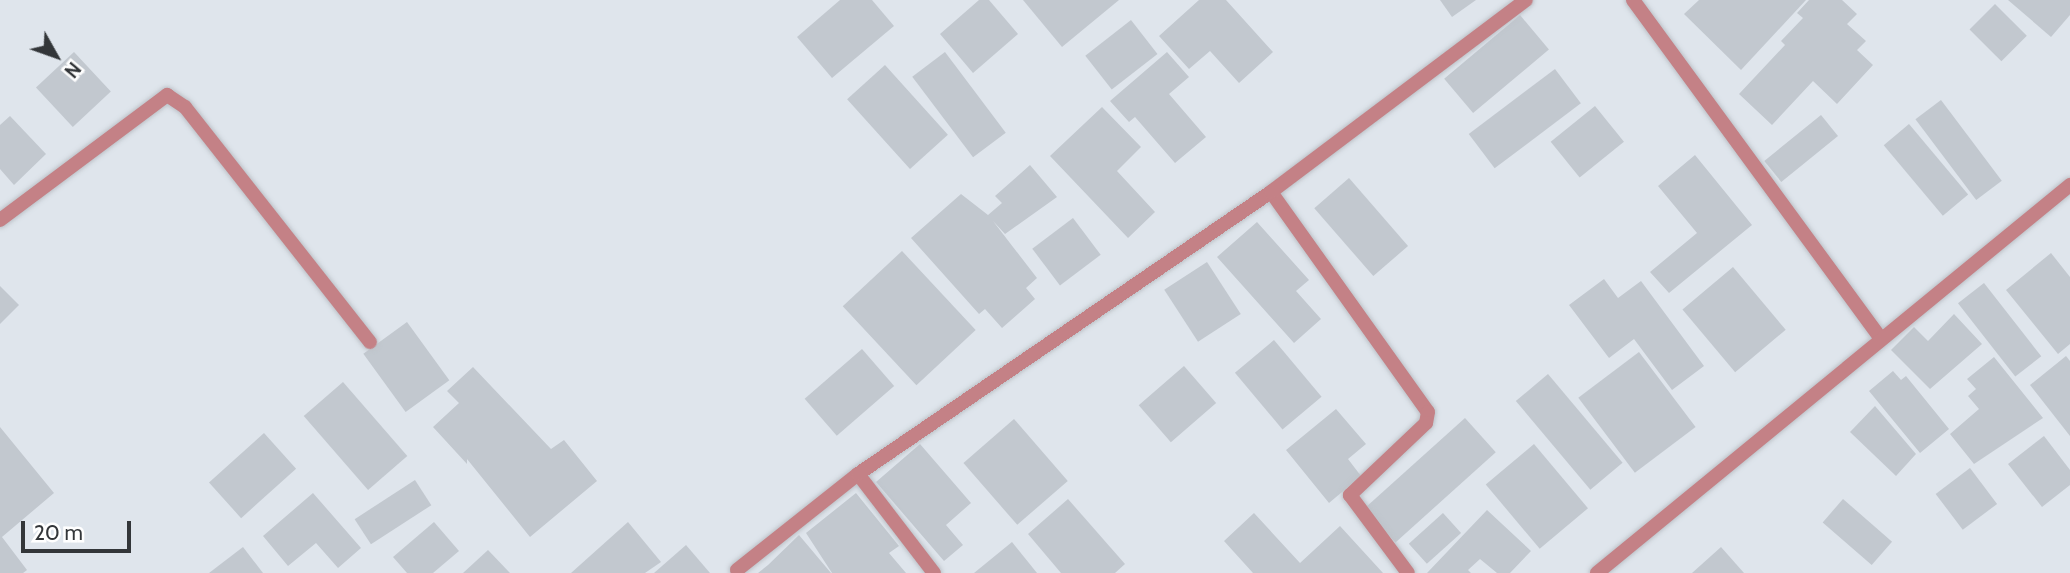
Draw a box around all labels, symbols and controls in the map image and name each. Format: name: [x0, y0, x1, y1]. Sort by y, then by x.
north arrow: [21, 21, 91, 91]
text: N: [59, 57, 86, 82]
scale bar: [24, 506, 135, 550]
text: 20 m: [34, 520, 83, 545]

